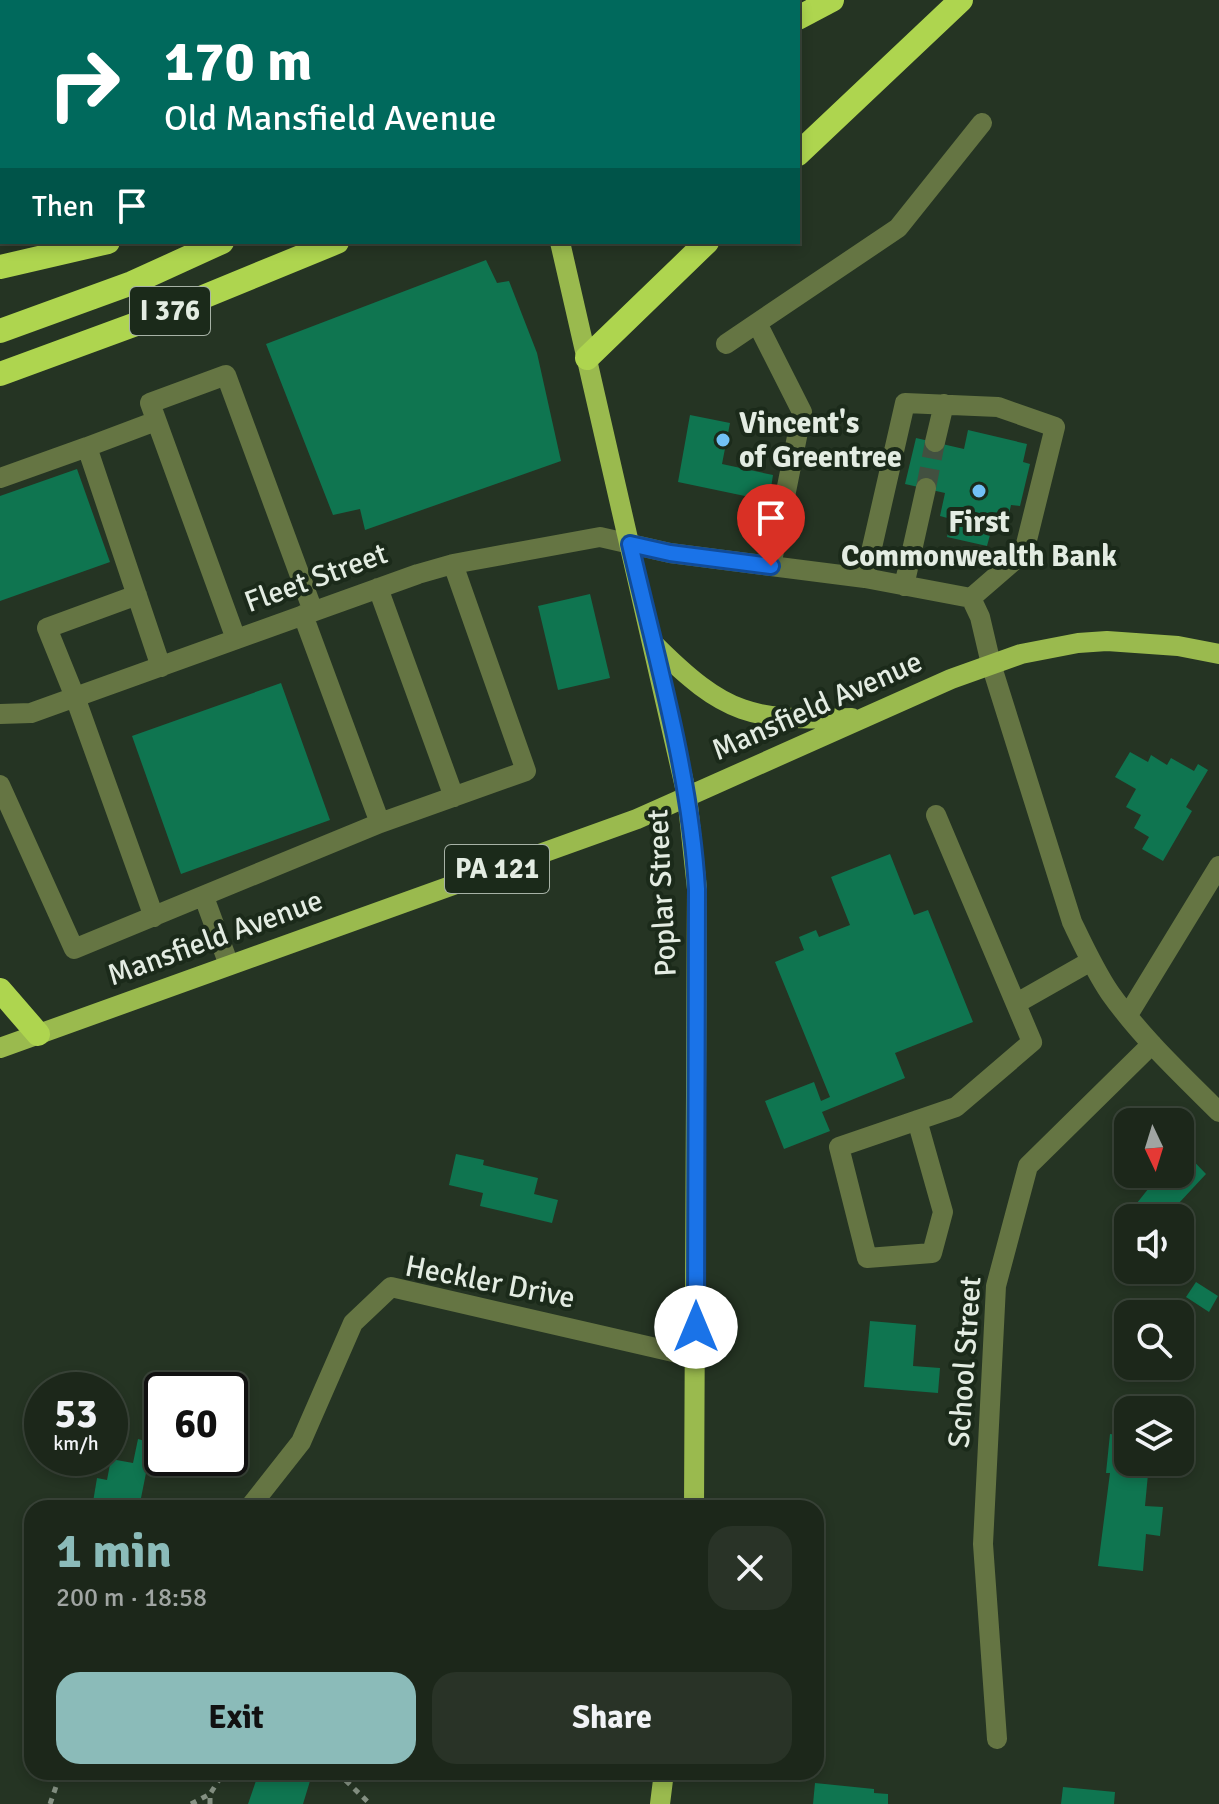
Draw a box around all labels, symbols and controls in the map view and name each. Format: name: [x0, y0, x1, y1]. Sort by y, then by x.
text: 170 m: [164, 27, 312, 96]
icon: right: [32, 32, 136, 136]
text: Old Mansfield Avenue: [164, 96, 497, 141]
icon: arrive: [110, 184, 154, 228]
text: Then: [32, 188, 94, 225]
road number: I 376: [130, 287, 210, 335]
place label: Vincent's of Greentree: [739, 405, 902, 476]
marker: Vincent's of Greentree: [714, 431, 732, 449]
marker: First Commonwealth Bank: [970, 482, 988, 500]
pin: [737, 484, 805, 566]
icon: arrive: [749, 496, 793, 540]
place label: First Commonwealth Bank: [841, 504, 1117, 575]
street label: Fleet Street: [239, 535, 393, 621]
street label: Mansfield Avenue: [706, 643, 928, 769]
street label: Poplar Street: [639, 808, 685, 978]
road number: PA 121: [445, 845, 549, 893]
street label: Mansfield Avenue: [102, 882, 328, 994]
north arrow: [1114, 1108, 1194, 1188]
map controls: [1114, 1108, 1194, 1476]
button: sound: [1114, 1204, 1194, 1284]
street label: Heckler Drive: [402, 1247, 578, 1317]
street label: School Street: [941, 1275, 989, 1449]
position arrow: [654, 1285, 738, 1369]
button: search: [1114, 1300, 1194, 1380]
speed limit sign: 60: [144, 1372, 248, 1476]
text: 53: [54, 1389, 98, 1439]
button: layers: [1114, 1396, 1194, 1476]
text: km/h: [53, 1431, 99, 1456]
text: 1 min: [56, 1522, 172, 1581]
button: close: [708, 1526, 792, 1610]
text: 200 m · 18:58: [56, 1582, 207, 1614]
button: Exit: [56, 1672, 416, 1764]
button: Share: [432, 1672, 792, 1764]

